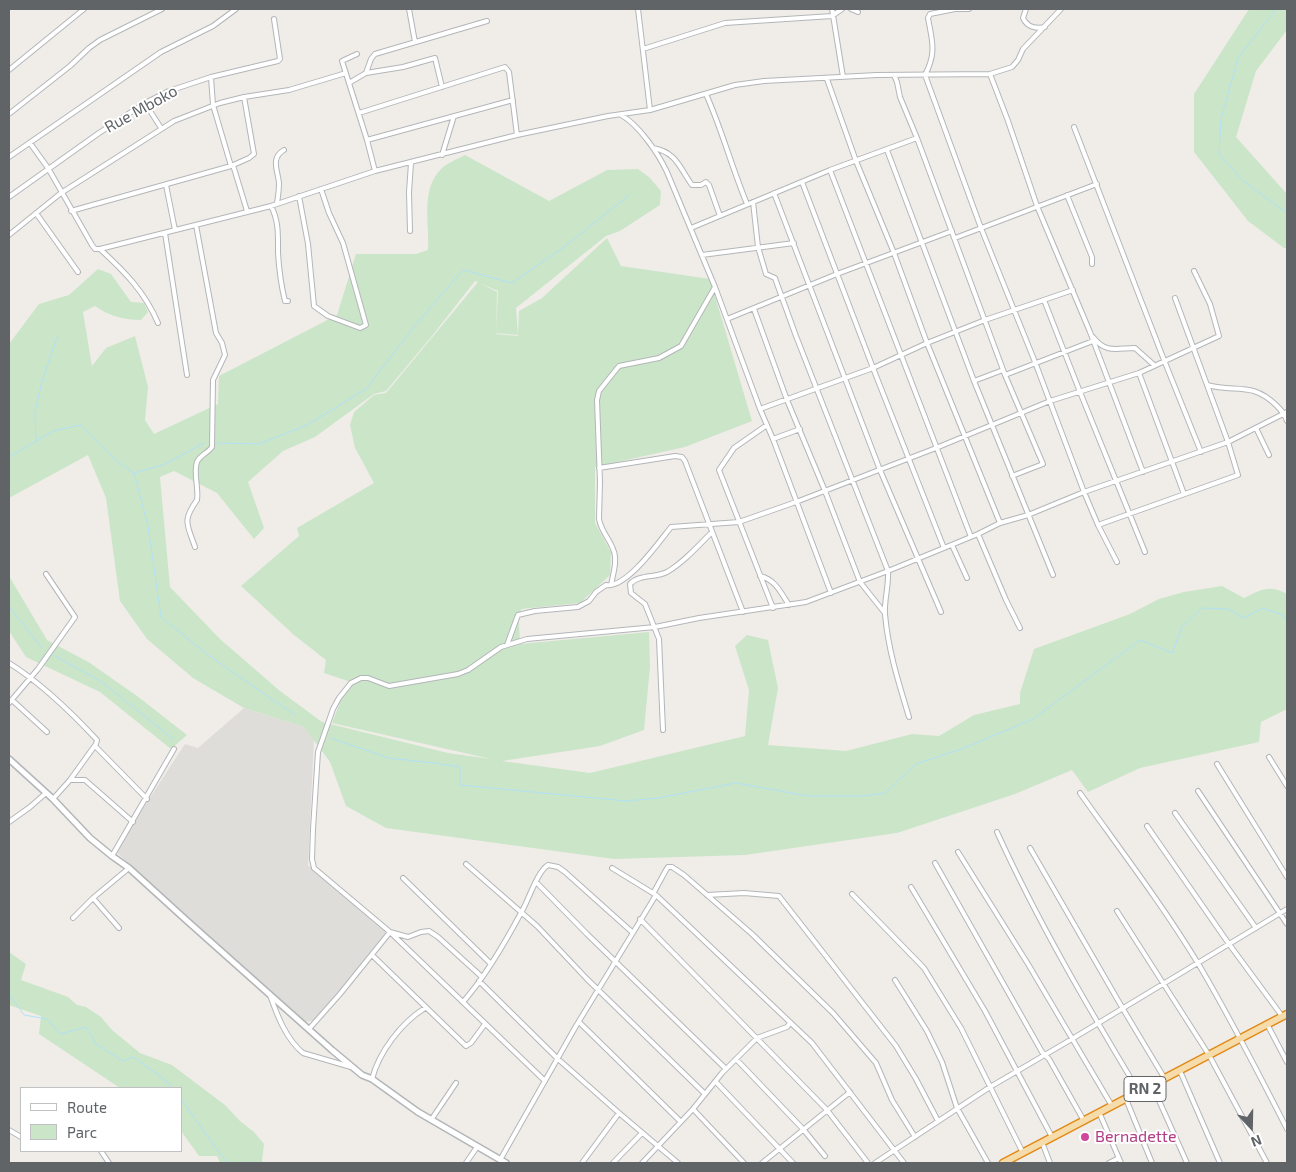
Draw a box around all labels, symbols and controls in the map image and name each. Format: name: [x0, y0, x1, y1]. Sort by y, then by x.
street label: Rue Mboko: [101, 81, 181, 137]
road number: RN 2: [1124, 1076, 1166, 1102]
legend: [20, 1087, 182, 1152]
text: Route: [67, 1098, 107, 1116]
north arrow: [1226, 1102, 1276, 1152]
text: Parc: [67, 1123, 97, 1141]
place label: Bernadette: [1095, 1127, 1177, 1147]
marker: Bernadette: [1079, 1131, 1091, 1143]
text: N: [1249, 1132, 1264, 1151]

